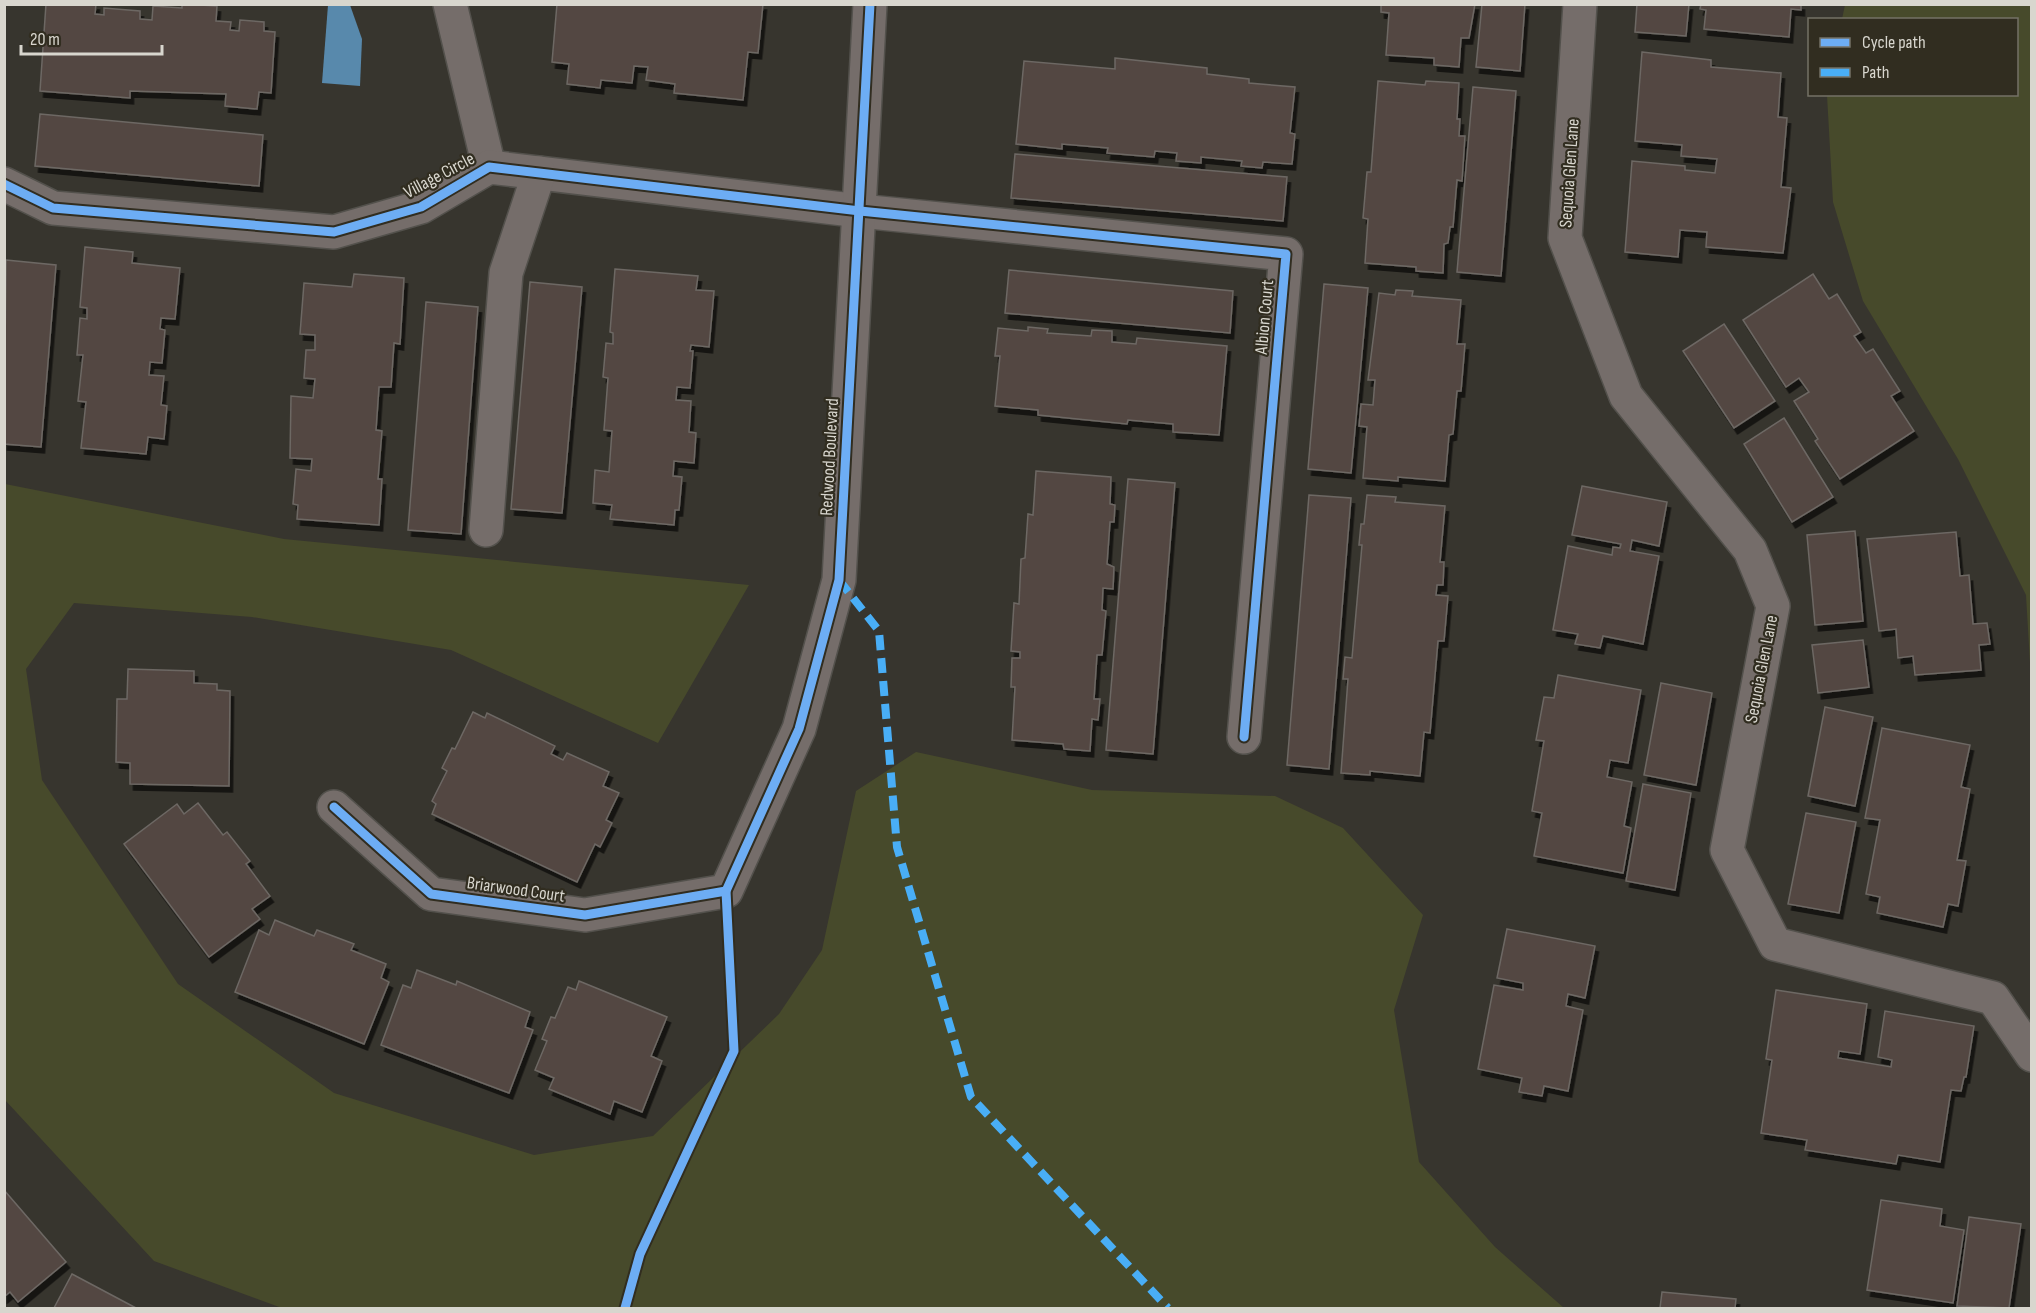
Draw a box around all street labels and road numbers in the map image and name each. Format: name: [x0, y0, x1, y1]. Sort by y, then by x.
street label: Sequoia Glen Lane: [1555, 118, 1584, 228]
street label: Village Circle: [400, 148, 478, 203]
street label: Albion Court: [1251, 278, 1278, 356]
street label: Redwood Boulevard: [816, 398, 843, 516]
street label: Sequoia Glen Lane: [1741, 613, 1782, 725]
street label: Briarwood Court: [466, 872, 567, 907]

